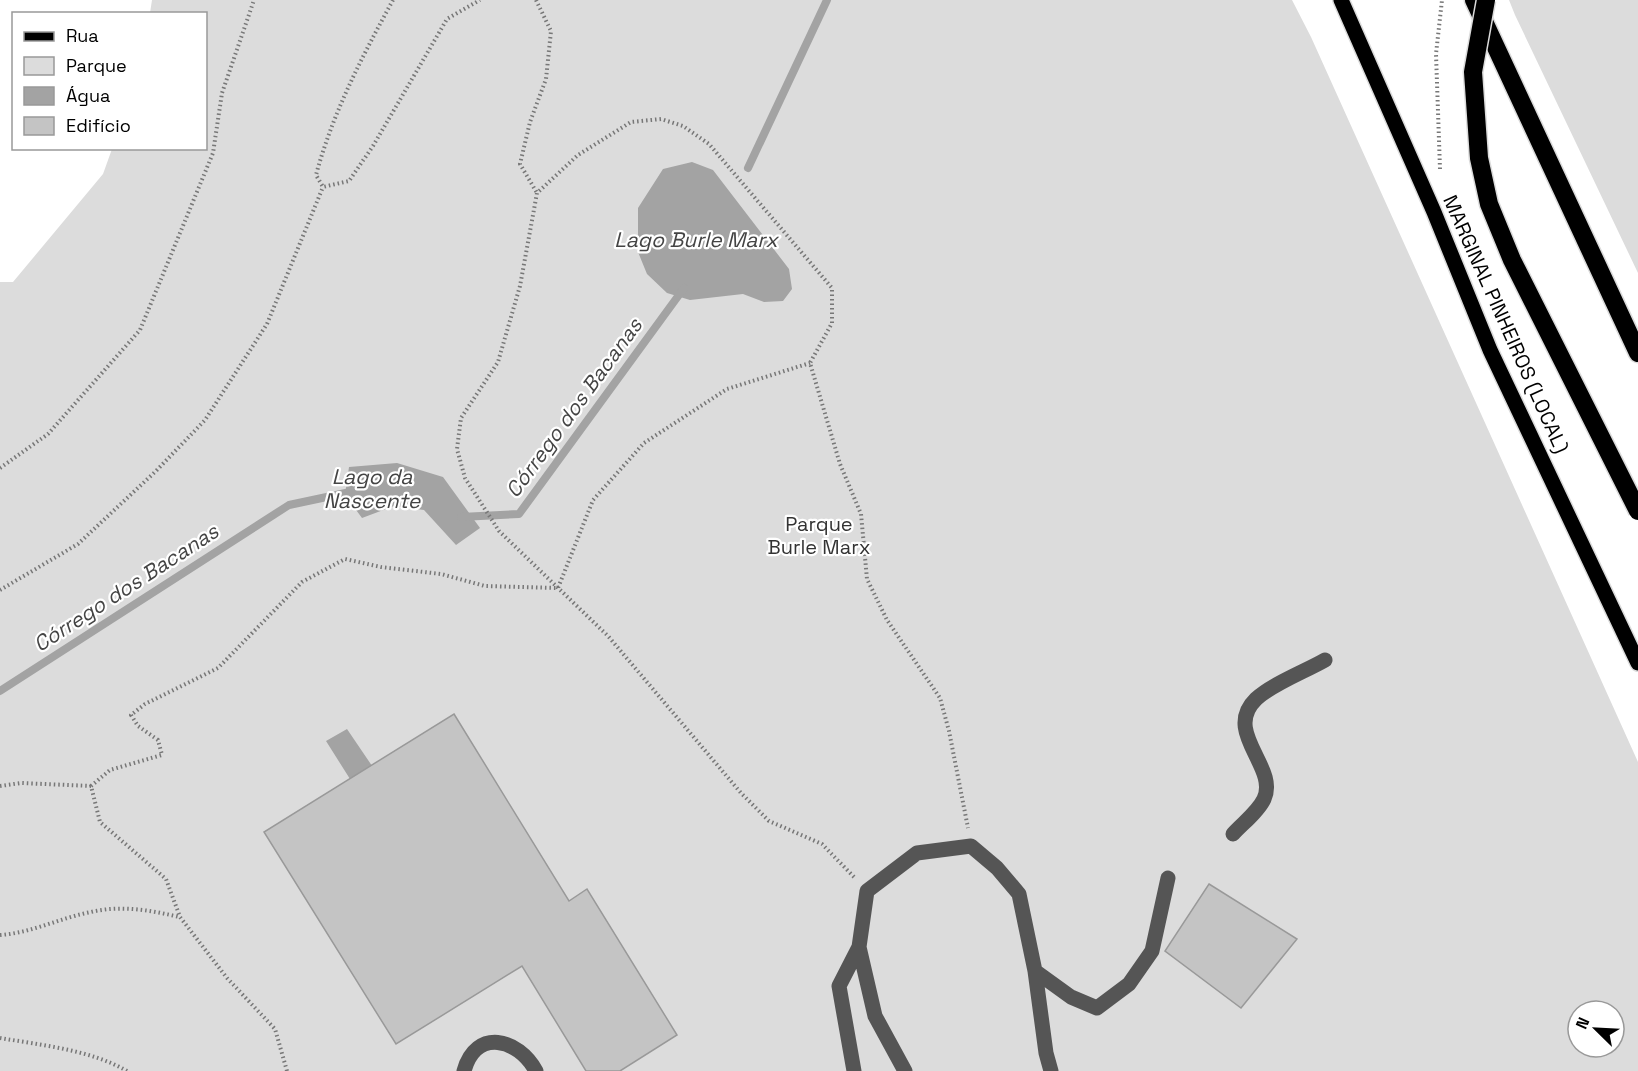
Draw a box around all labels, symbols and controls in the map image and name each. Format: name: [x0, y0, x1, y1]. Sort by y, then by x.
legend: [12, 12, 207, 150]
text: Rua: [66, 24, 99, 47]
text: Parque: [66, 54, 127, 77]
text: Água: [66, 84, 110, 107]
text: Edifício: [66, 114, 131, 137]
street label: MARGINAL PINHEIROS (LOCAL): [1437, 191, 1575, 457]
water label: Lago Burle Marx: [614, 226, 780, 253]
water label: Córrego dos Bacanas: [499, 312, 648, 503]
water label: Lago da Nascente: [324, 463, 422, 514]
park label: Parque Burle Marx: [767, 511, 871, 560]
water label: Córrego dos Bacanas: [28, 517, 224, 658]
north arrow: [1566, 999, 1626, 1059]
text: N: [1571, 1014, 1595, 1032]

